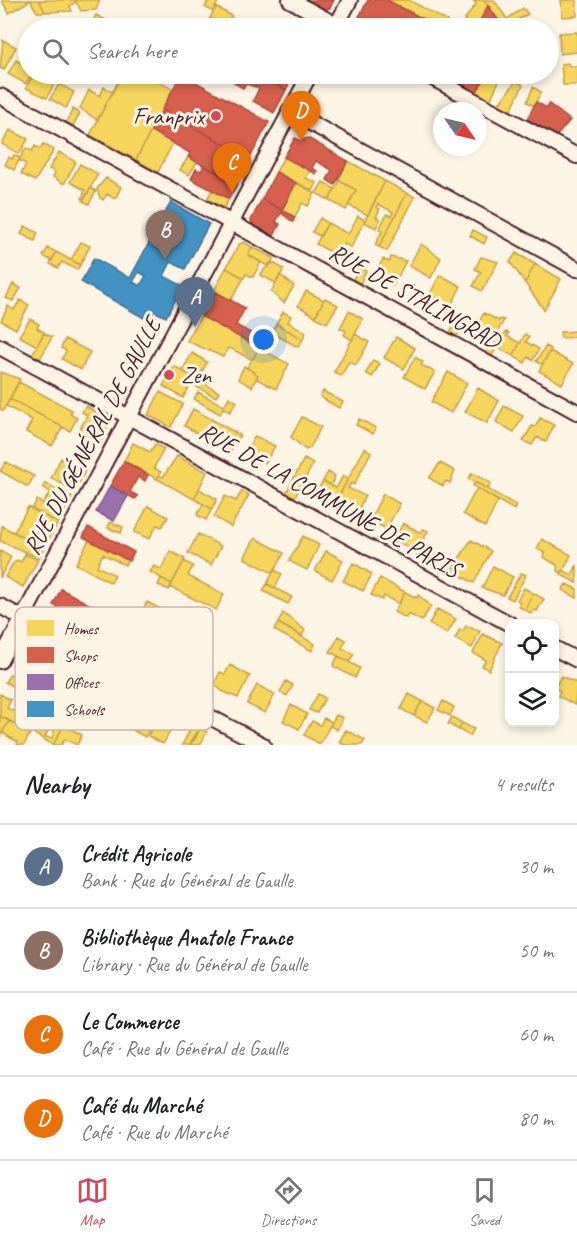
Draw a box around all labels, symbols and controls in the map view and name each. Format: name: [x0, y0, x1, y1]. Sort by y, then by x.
search box: [18, 18, 559, 84]
icon: search: [39, 35, 72, 68]
text: Search here: [87, 37, 177, 65]
pin: D: [282, 92, 320, 141]
place label: Franprix: [133, 101, 206, 131]
north arrow: [433, 102, 487, 156]
marker: Franprix: [209, 109, 223, 123]
pin: C: [212, 144, 252, 193]
pin: B: [146, 210, 184, 260]
street label: RUE DE STALINGRAD: [324, 237, 508, 356]
pin: A: [176, 278, 214, 327]
street label: RUE DU GÉNÉRAL DE GAULLE: [17, 310, 169, 560]
your location: [249, 325, 278, 354]
place label: Zen: [181, 360, 212, 390]
marker: Zen: [162, 368, 176, 382]
street label: RUE DE LA COMMUNE DE PARIS: [194, 416, 468, 586]
legend: [15, 607, 213, 730]
text: Homes: [64, 619, 100, 639]
map controls: [505, 619, 559, 727]
button: locate: [505, 619, 559, 673]
text: Shops: [64, 646, 98, 666]
text: Offices: [64, 673, 100, 693]
button: layers: [505, 673, 559, 727]
text: Schools: [64, 700, 105, 720]
text: Nearby: [24, 768, 89, 801]
text: 4 results: [494, 772, 553, 797]
text: Crédit Agricole: [81, 840, 191, 868]
text: A: [38, 854, 49, 879]
text: 30 m: [519, 854, 553, 879]
text: Bank · Rue du Général de Gaulle: [81, 868, 293, 893]
text: Bibliothèque Anatole France: [81, 924, 292, 952]
text: B: [38, 938, 49, 963]
text: 50 m: [519, 938, 553, 963]
text: Library · Rue du Général de Gaulle: [81, 952, 308, 977]
text: Le Commerce: [81, 1008, 178, 1036]
text: C: [39, 1022, 48, 1047]
text: 60 m: [519, 1022, 553, 1047]
text: Café · Rue du Général de Gaulle: [81, 1036, 288, 1061]
text: Café du Marché: [81, 1092, 201, 1120]
text: D: [38, 1106, 49, 1131]
text: 80 m: [519, 1106, 553, 1131]
text: Café · Rue du Marché: [81, 1120, 227, 1145]
tab: Map: [76, 1174, 109, 1230]
tab: Directions: [261, 1174, 316, 1230]
tab: Saved: [468, 1174, 501, 1230]

